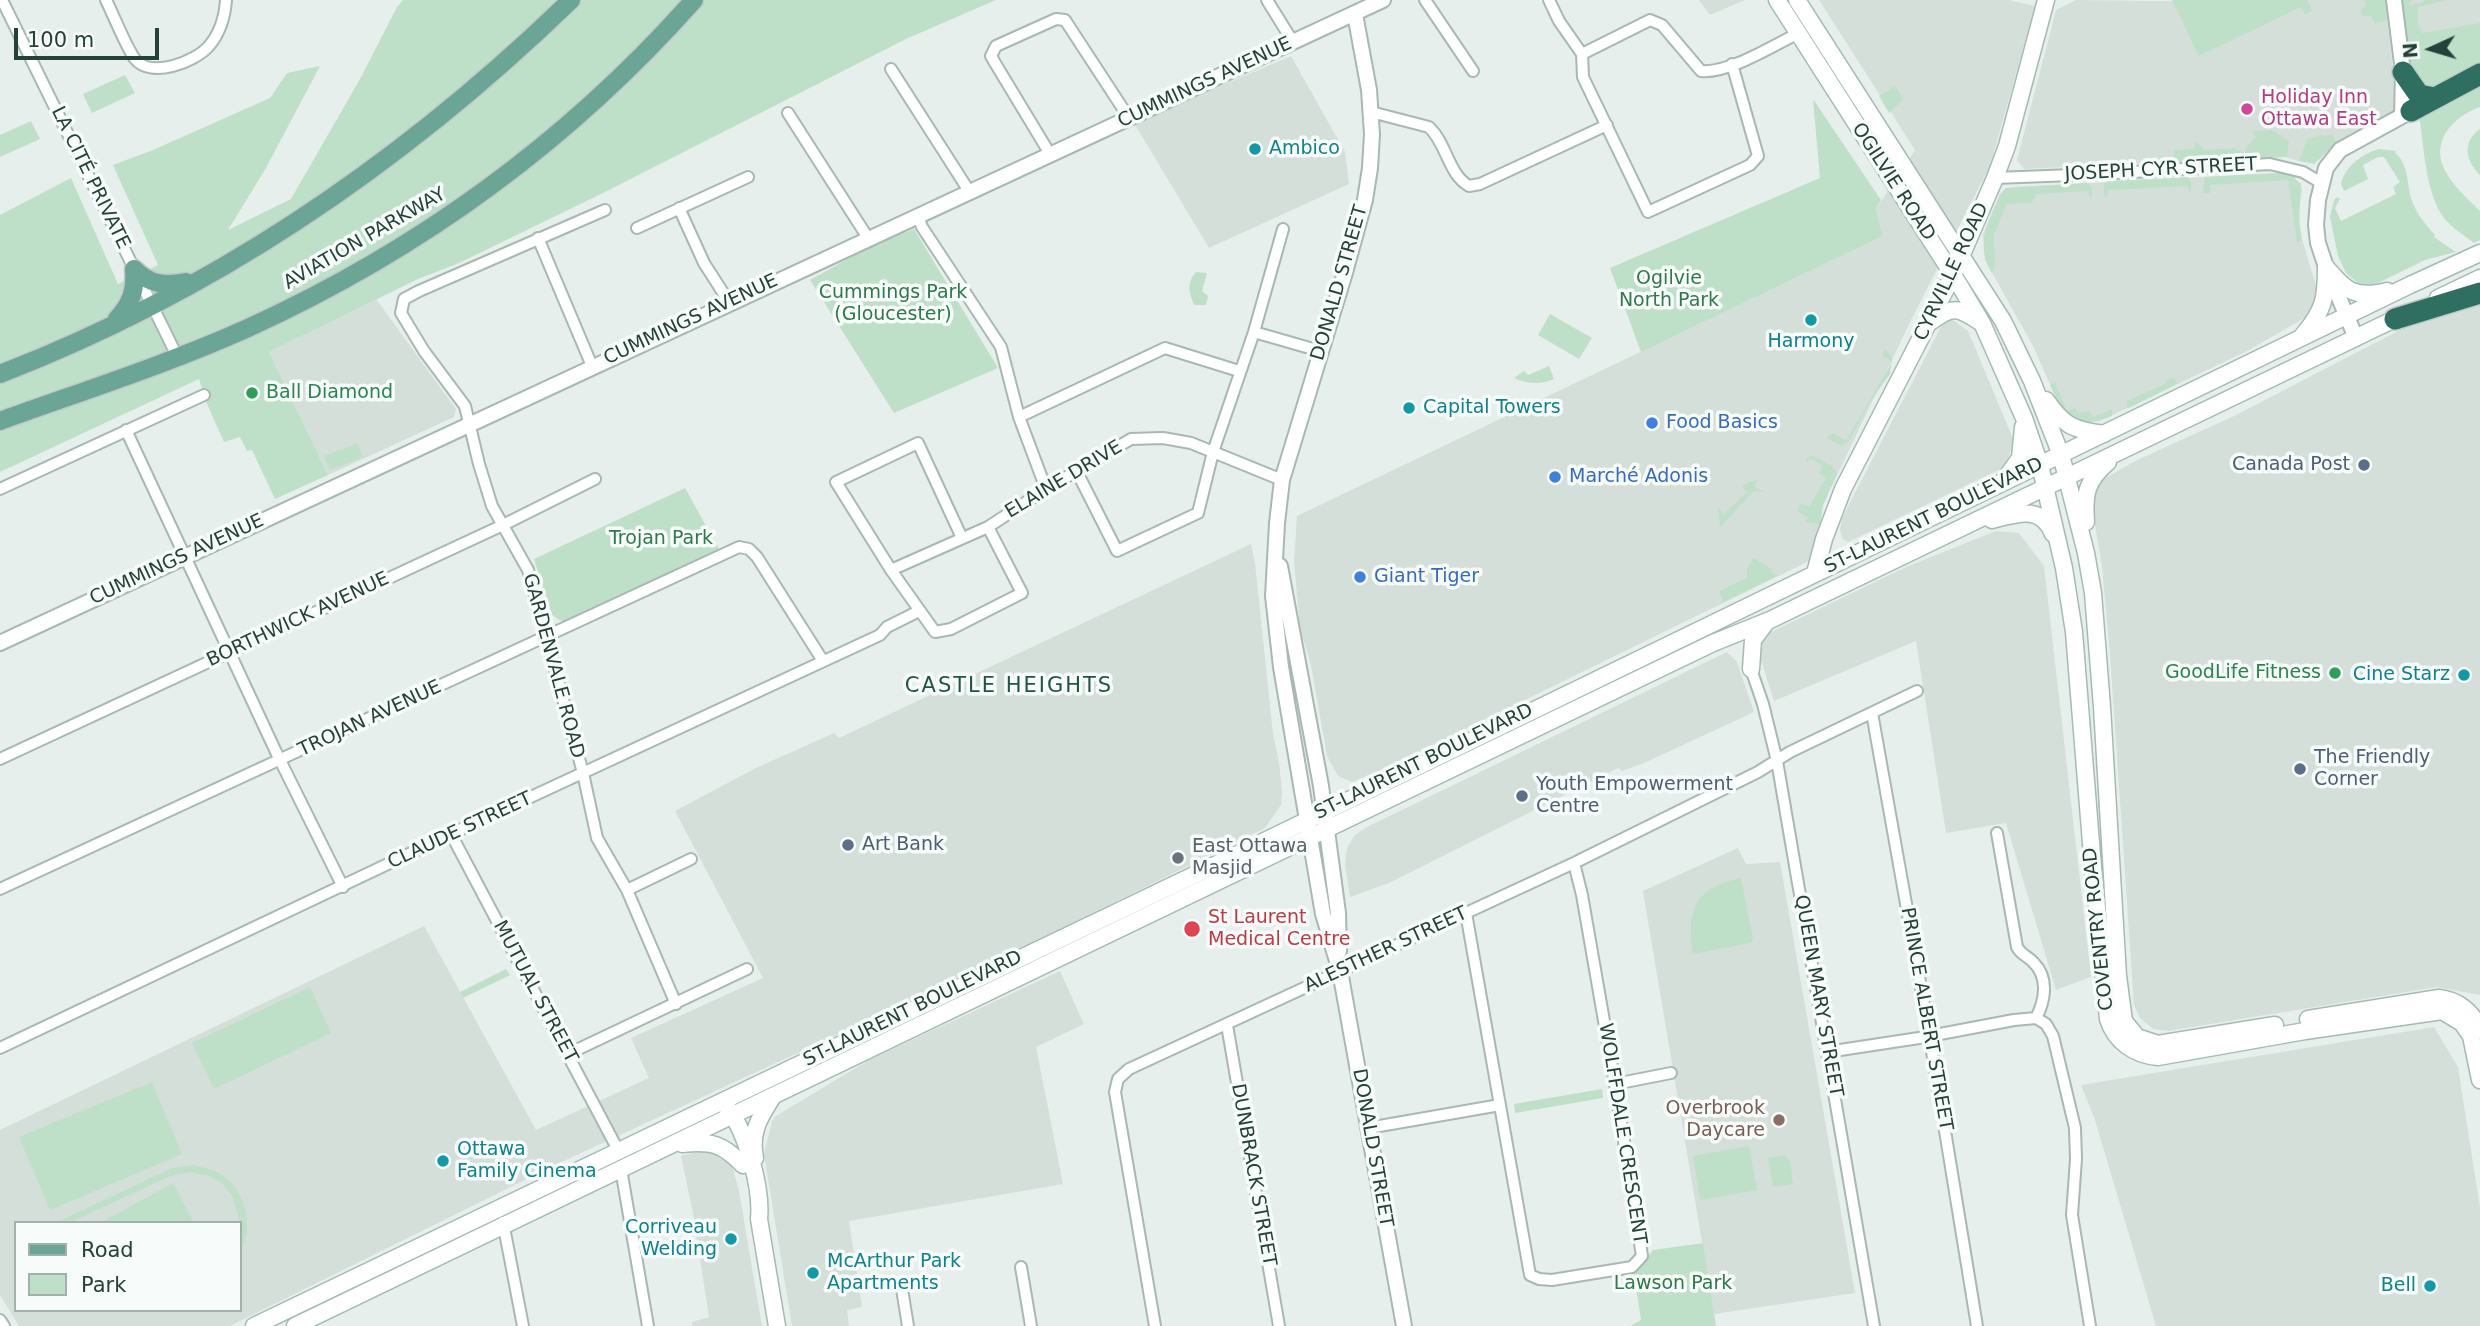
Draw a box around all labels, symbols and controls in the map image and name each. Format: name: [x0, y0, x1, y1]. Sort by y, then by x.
scale bar: [18, 14, 163, 58]
north arrow: [2396, 14, 2466, 84]
text: 100 m: [27, 28, 94, 52]
street label: CUMMINGS AVENUE: [1114, 33, 1296, 133]
text: N: [2399, 42, 2422, 59]
place label: Holiday Inn Ottawa East: [2261, 87, 2377, 131]
marker: Holiday Inn Ottawa East: [2239, 101, 2255, 117]
street label: LA CITÉ PRIVATE: [46, 103, 134, 253]
street label: OGILVIE ROAD: [1846, 119, 1940, 245]
place label: Ambico: [1269, 138, 1340, 160]
marker: Ambico: [1247, 141, 1263, 157]
street label: JOSEPH CYR STREET: [2064, 154, 2258, 186]
street label: AVIATION PARKWAY: [280, 183, 450, 295]
street label: CYRVILLE ROAD: [1910, 199, 1994, 345]
street label: DONALD STREET: [1307, 203, 1373, 363]
park label: Ogilvie North Park: [1619, 268, 1719, 312]
street label: CUMMINGS AVENUE: [600, 270, 782, 370]
park label: Cummings Park (Gloucester): [819, 282, 967, 326]
marker: Harmony: [1803, 312, 1819, 328]
place label: Harmony: [1768, 331, 1854, 353]
place label: Ball Diamond: [266, 382, 393, 404]
marker: Ball Diamond: [244, 385, 260, 401]
place label: Capital Towers: [1423, 397, 1561, 419]
marker: Capital Towers: [1401, 400, 1417, 416]
place label: Food Basics: [1666, 412, 1778, 434]
marker: Food Basics: [1644, 415, 1660, 431]
street label: ELAINE DRIVE: [1001, 436, 1127, 524]
street label: ST-LAURENT BOULEVARD: [1821, 453, 2047, 579]
place label: Canada Post: [2232, 454, 2350, 476]
marker: Canada Post: [2356, 457, 2372, 473]
place label: Marché Adonis: [1569, 466, 1708, 488]
marker: Marché Adonis: [1547, 469, 1563, 485]
street label: CUMMINGS AVENUE: [86, 510, 268, 610]
park label: Trojan Park: [609, 528, 713, 550]
place label: Giant Tiger: [1374, 566, 1479, 588]
street label: BORTHWICK AVENUE: [203, 568, 393, 672]
marker: Giant Tiger: [1352, 569, 1368, 585]
street label: GARDENVALE ROAD: [517, 571, 589, 761]
place label: GoodLife Fitness: [2165, 662, 2321, 684]
place label: Cine Starz: [2353, 664, 2450, 686]
marker: GoodLife Fitness: [2327, 665, 2343, 681]
marker: Cine Starz: [2456, 667, 2472, 683]
district label: CASTLE HEIGHTS: [907, 674, 1111, 700]
street label: TROJAN AVENUE: [295, 676, 445, 762]
street label: ST-LAURENT BOULEVARD: [1311, 699, 1537, 825]
place label: The Friendly Corner: [2314, 747, 2430, 791]
marker: The Friendly Corner: [2292, 761, 2308, 777]
place label: Youth Empowerment Centre: [1536, 774, 1733, 818]
street label: CLAUDE STREET: [384, 788, 536, 874]
marker: Youth Empowerment Centre: [1514, 788, 1530, 804]
place label: Art Bank: [862, 834, 944, 856]
place label: East Ottawa Masjid: [1192, 836, 1308, 880]
marker: Art Bank: [840, 837, 856, 853]
street label: COVENTRY ROAD: [2079, 846, 2119, 1012]
marker: East Ottawa Masjid: [1170, 850, 1186, 866]
street label: QUEEN MARY STREET: [1789, 893, 1847, 1099]
street label: ALESTHER STREET: [1301, 902, 1471, 998]
street label: PRINCE ALBERT STREET: [1895, 906, 1957, 1132]
place label: St Laurent Medical Centre: [1208, 907, 1350, 951]
street label: MUTUAL STREET: [488, 917, 582, 1067]
marker: St Laurent Medical Centre: [1182, 919, 1202, 939]
street label: ST-LAURENT BOULEVARD: [800, 946, 1026, 1072]
street label: WOLFFDALE CRESCENT: [1593, 1022, 1651, 1246]
street label: DONALD STREET: [1347, 1067, 1397, 1229]
street label: DUNBRACK STREET: [1226, 1082, 1280, 1268]
place label: Overbrook Daycare: [1666, 1098, 1765, 1142]
marker: Overbrook Daycare: [1771, 1112, 1787, 1128]
place label: Ottawa Family Cinema: [457, 1139, 597, 1183]
marker: Ottawa Family Cinema: [435, 1153, 451, 1169]
place label: Corriveau Welding: [625, 1217, 717, 1261]
legend: [14, 1221, 242, 1312]
marker: Corriveau Welding: [723, 1231, 739, 1247]
text: Road: [81, 1238, 134, 1262]
place label: McArthur Park Apartments: [827, 1251, 961, 1295]
marker: McArthur Park Apartments: [805, 1265, 821, 1281]
text: Park: [81, 1273, 126, 1297]
park label: Lawson Park: [1614, 1273, 1732, 1295]
place label: Bell: [2381, 1275, 2416, 1297]
marker: Bell: [2422, 1278, 2438, 1294]

